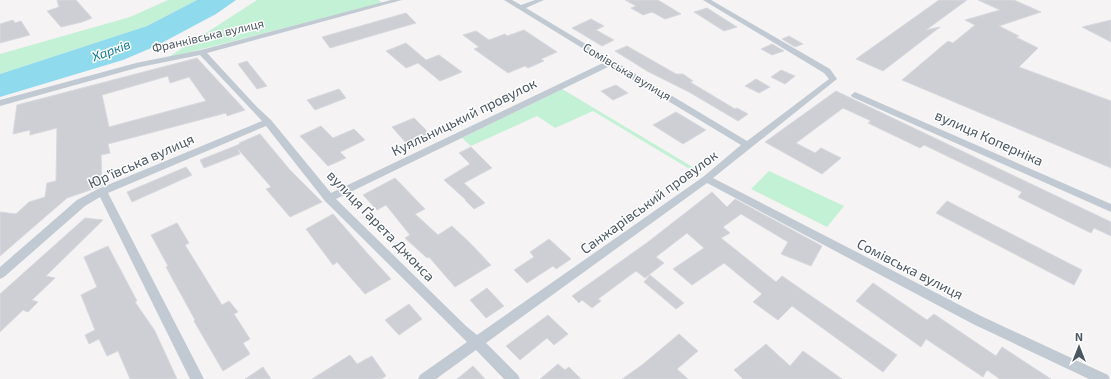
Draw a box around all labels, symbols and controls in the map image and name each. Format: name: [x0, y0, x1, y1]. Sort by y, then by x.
street label: Франківська вулиця: [150, 15, 265, 56]
water label: Харків: [89, 36, 133, 65]
street label: Сомівська вулиця: [581, 39, 674, 104]
street label: Куяльницький провулок: [388, 74, 540, 159]
street label: вулиця Коперніка: [932, 106, 1046, 169]
street label: Юр’ївська вулиця: [85, 130, 196, 192]
street label: Санжарівський провулок: [577, 146, 721, 257]
street label: вулиця Ґарета Джонса: [324, 167, 439, 285]
street label: Сомівська вулиця: [854, 234, 966, 303]
north arrow: [1059, 327, 1099, 367]
text: N: [1075, 330, 1083, 343]

